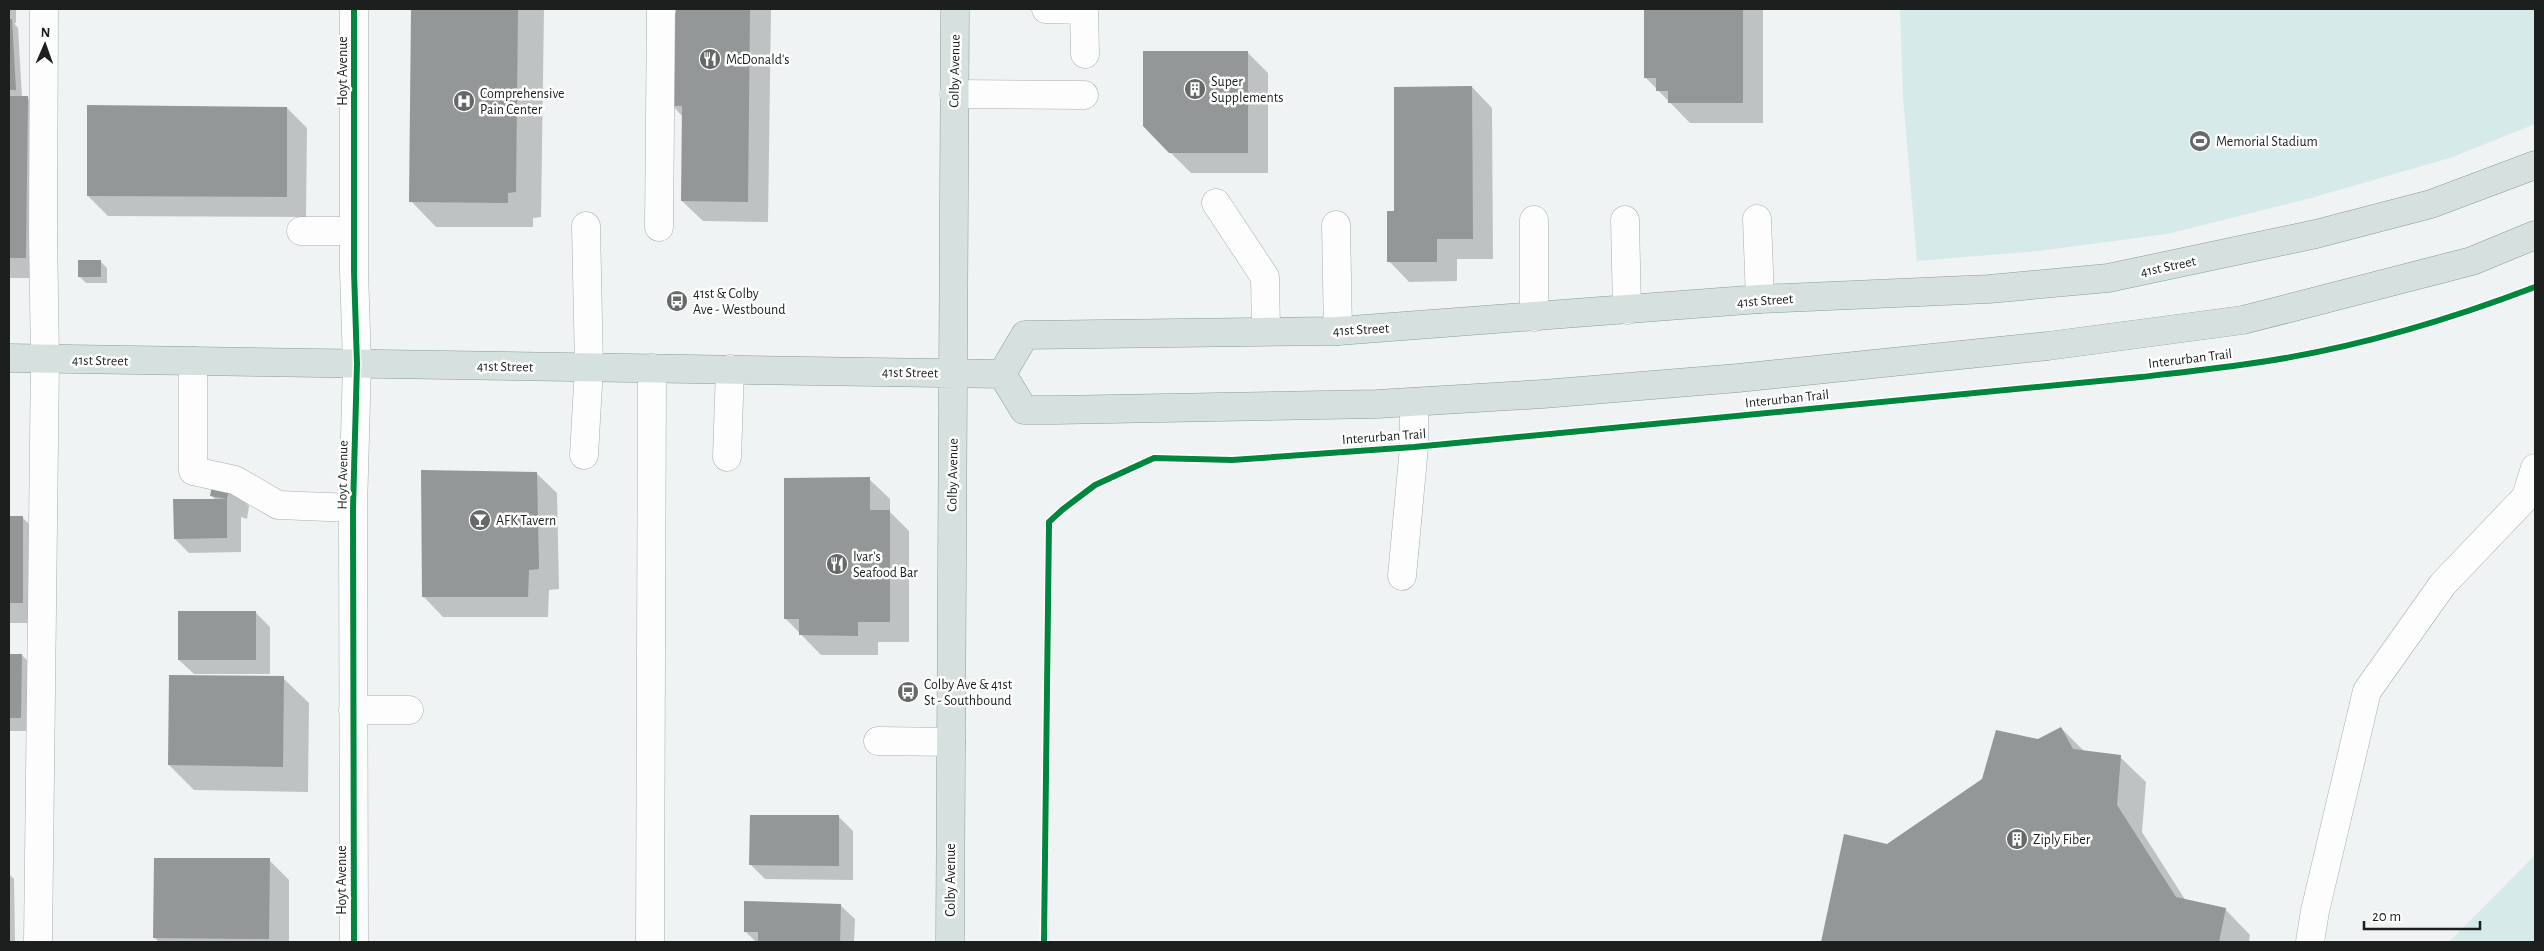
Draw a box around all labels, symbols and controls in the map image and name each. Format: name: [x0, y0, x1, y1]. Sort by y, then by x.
north arrow: [20, 20, 70, 70]
text: N: [40, 26, 51, 40]
street label: Colby Avenue: [947, 34, 963, 108]
street label: Hoyt Avenue: [336, 36, 350, 106]
restaurant icon: McDonald's: [698, 47, 722, 71]
place label: McDonald's: [726, 53, 789, 67]
place label: Super Supplements: [1211, 75, 1283, 105]
building icon: Super Supplements: [1183, 77, 1207, 101]
place label: Comprehensive Pain Center: [480, 87, 565, 117]
hospital icon: Comprehensive Pain Center: [452, 89, 476, 113]
sports icon: Memorial Stadium: [2188, 129, 2212, 153]
place label: Memorial Stadium: [2216, 135, 2318, 149]
street label: 41st Street: [2139, 254, 2198, 280]
place label: 41st & Colby Ave - Westbound: [693, 287, 785, 317]
bus stop icon: 41st & Colby Ave - Westbound: [665, 289, 689, 313]
street label: 41st Street: [1736, 292, 1794, 310]
street label: 41st Street: [1332, 322, 1390, 338]
street label: Interurban Trail: [2147, 347, 2233, 371]
street label: 41st Street: [72, 354, 129, 369]
street label: 41st Street: [477, 360, 534, 375]
street label: 41st Street: [882, 366, 939, 381]
street label: Interurban Trail: [1744, 388, 1830, 410]
street label: Interurban Trail: [1342, 427, 1427, 447]
street label: Colby Avenue: [945, 438, 961, 512]
street label: Hoyt Avenue: [335, 440, 351, 510]
bar icon: AFK Tavern: [468, 508, 492, 532]
place label: AFK Tavern: [496, 514, 556, 528]
place label: Ivar's Seafood Bar: [853, 550, 918, 580]
restaurant icon: Ivar's Seafood Bar: [825, 552, 849, 576]
place label: Colby Ave & 41st St - Southbound: [924, 678, 1013, 708]
bus stop icon: Colby Ave & 41st St - Southbound: [896, 680, 920, 704]
building icon: Ziply Fiber: [2005, 827, 2029, 851]
place label: Ziply Fiber: [2033, 833, 2091, 847]
street label: Colby Avenue: [944, 843, 958, 917]
street label: Hoyt Avenue: [335, 845, 349, 915]
scale bar: [2364, 898, 2480, 930]
text: 20 m: [2372, 909, 2401, 924]

